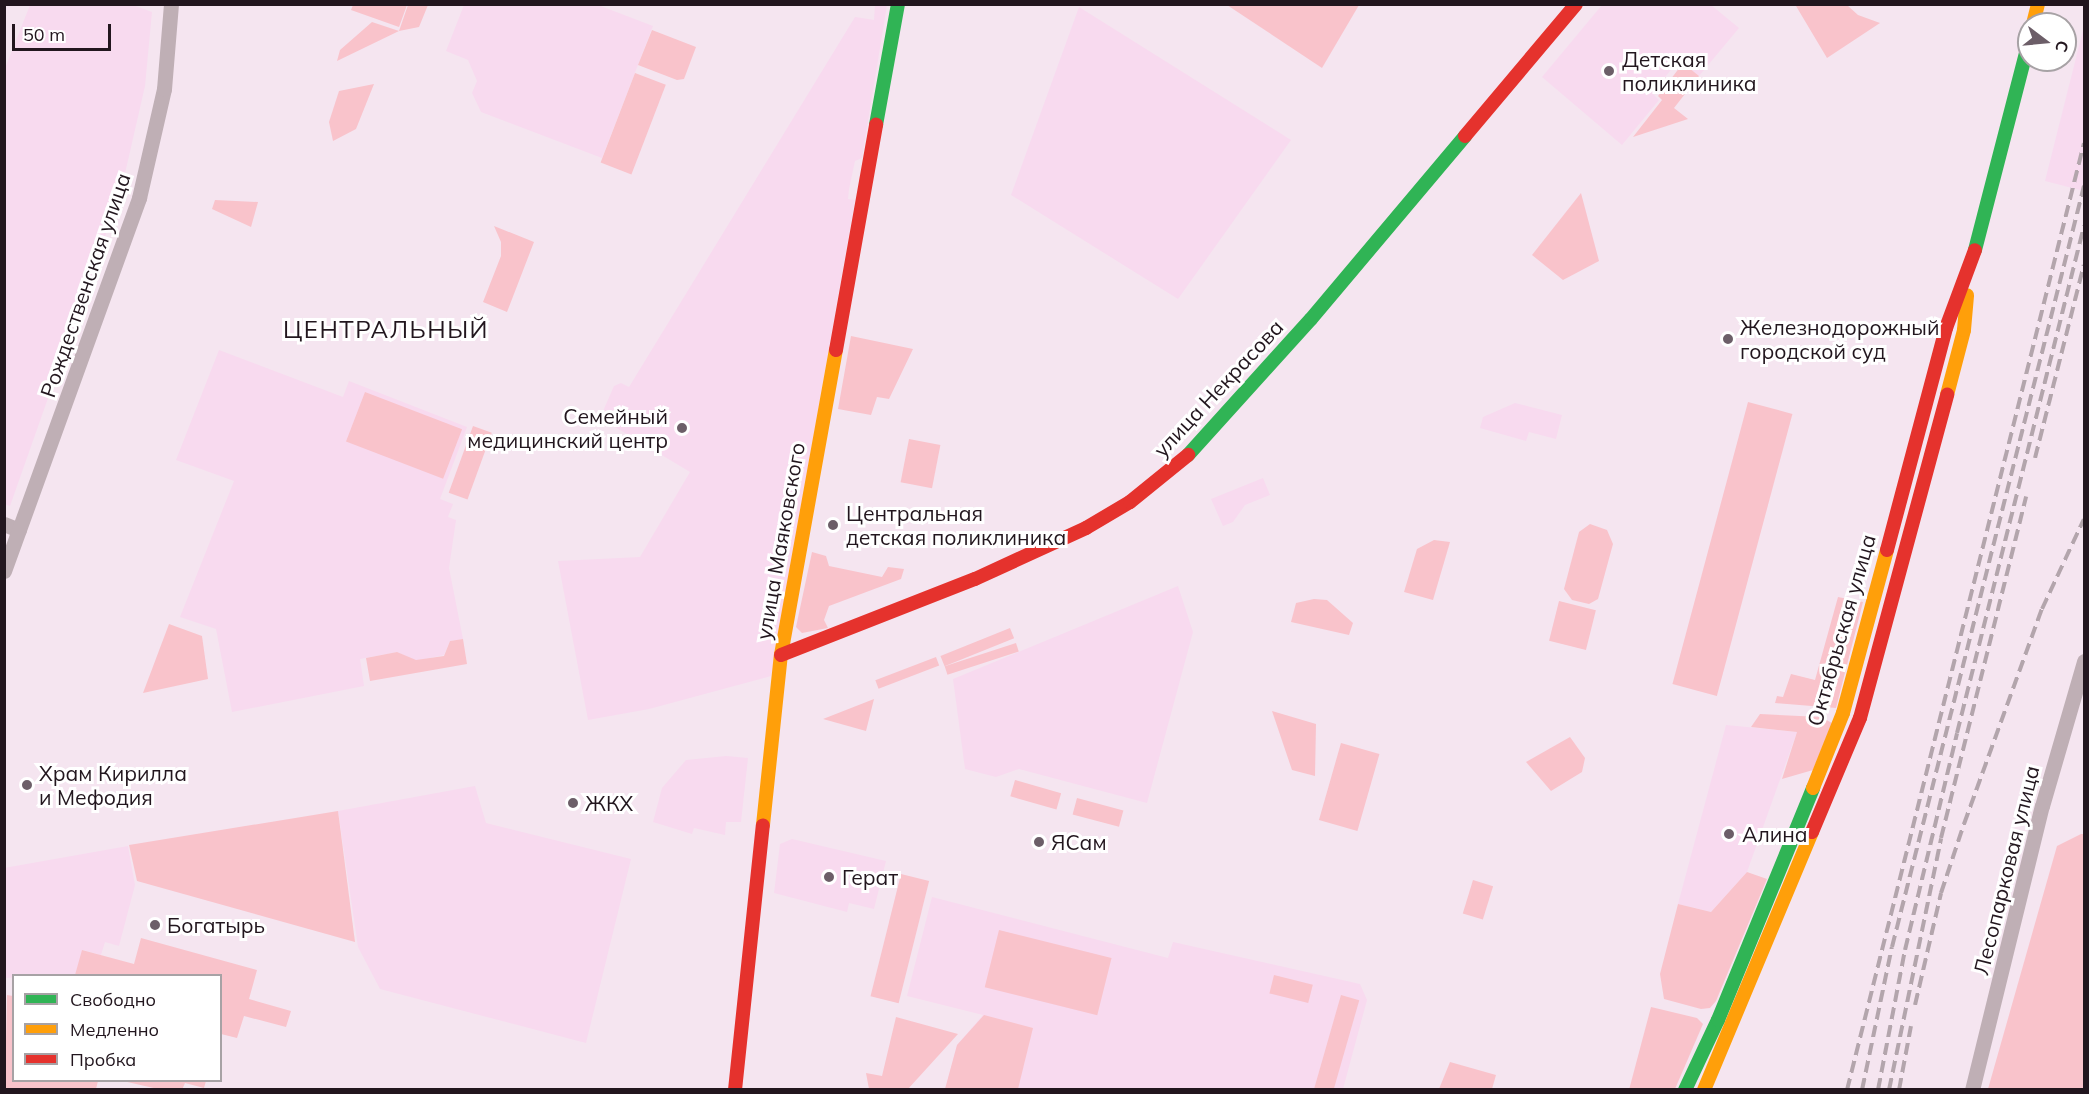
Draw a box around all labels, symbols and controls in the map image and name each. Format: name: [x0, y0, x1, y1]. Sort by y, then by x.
scale bar: [15, 12, 114, 50]
north arrow: [2017, 12, 2077, 72]
text: 50 m: [23, 23, 65, 46]
text: С: [2051, 38, 2074, 54]
place label: Детская поликлиника: [1622, 46, 1757, 96]
marker: Детская поликлиника: [1600, 62, 1618, 80]
street label: Рождественская улица: [35, 169, 135, 401]
street label: улица Некрасова: [1148, 314, 1288, 462]
place label: Железнодорожный городской суд: [1740, 314, 1939, 364]
district label: ЦЕНТРАЛЬНЫЙ: [283, 316, 489, 344]
marker: Железнодорожный городской суд: [1721, 332, 1735, 346]
place label: Семейный медицинский центр: [467, 403, 668, 453]
marker: Семейный медицинский центр: [673, 419, 691, 437]
street label: улица Маяковского: [750, 440, 810, 642]
place label: Центральная детская поликлиника: [846, 500, 1066, 550]
marker: Центральная детская поликлиника: [824, 516, 842, 534]
street label: Октябрьская улица: [1802, 531, 1880, 729]
place label: Храм Кирилла и Мефодия: [39, 760, 187, 810]
street label: Лесопарковая улица: [1968, 763, 2044, 977]
marker: Храм Кирилла и Мефодия: [20, 778, 34, 792]
place label: ЖКХ: [585, 790, 633, 816]
marker: ЖКХ: [566, 796, 580, 810]
place label: Алина: [1742, 821, 1808, 847]
marker: Алина: [1720, 825, 1738, 843]
place label: ЯСам: [1051, 829, 1107, 855]
marker: ЯСам: [1032, 835, 1046, 849]
place label: Герат: [842, 864, 898, 890]
marker: Герат: [820, 868, 838, 886]
place label: Богатырь: [167, 912, 265, 938]
marker: Богатырь: [148, 918, 162, 932]
legend: [12, 974, 222, 1082]
text: Свободно: [70, 988, 156, 1011]
text: Медленно: [70, 1018, 159, 1041]
text: Пробка: [70, 1048, 136, 1071]

